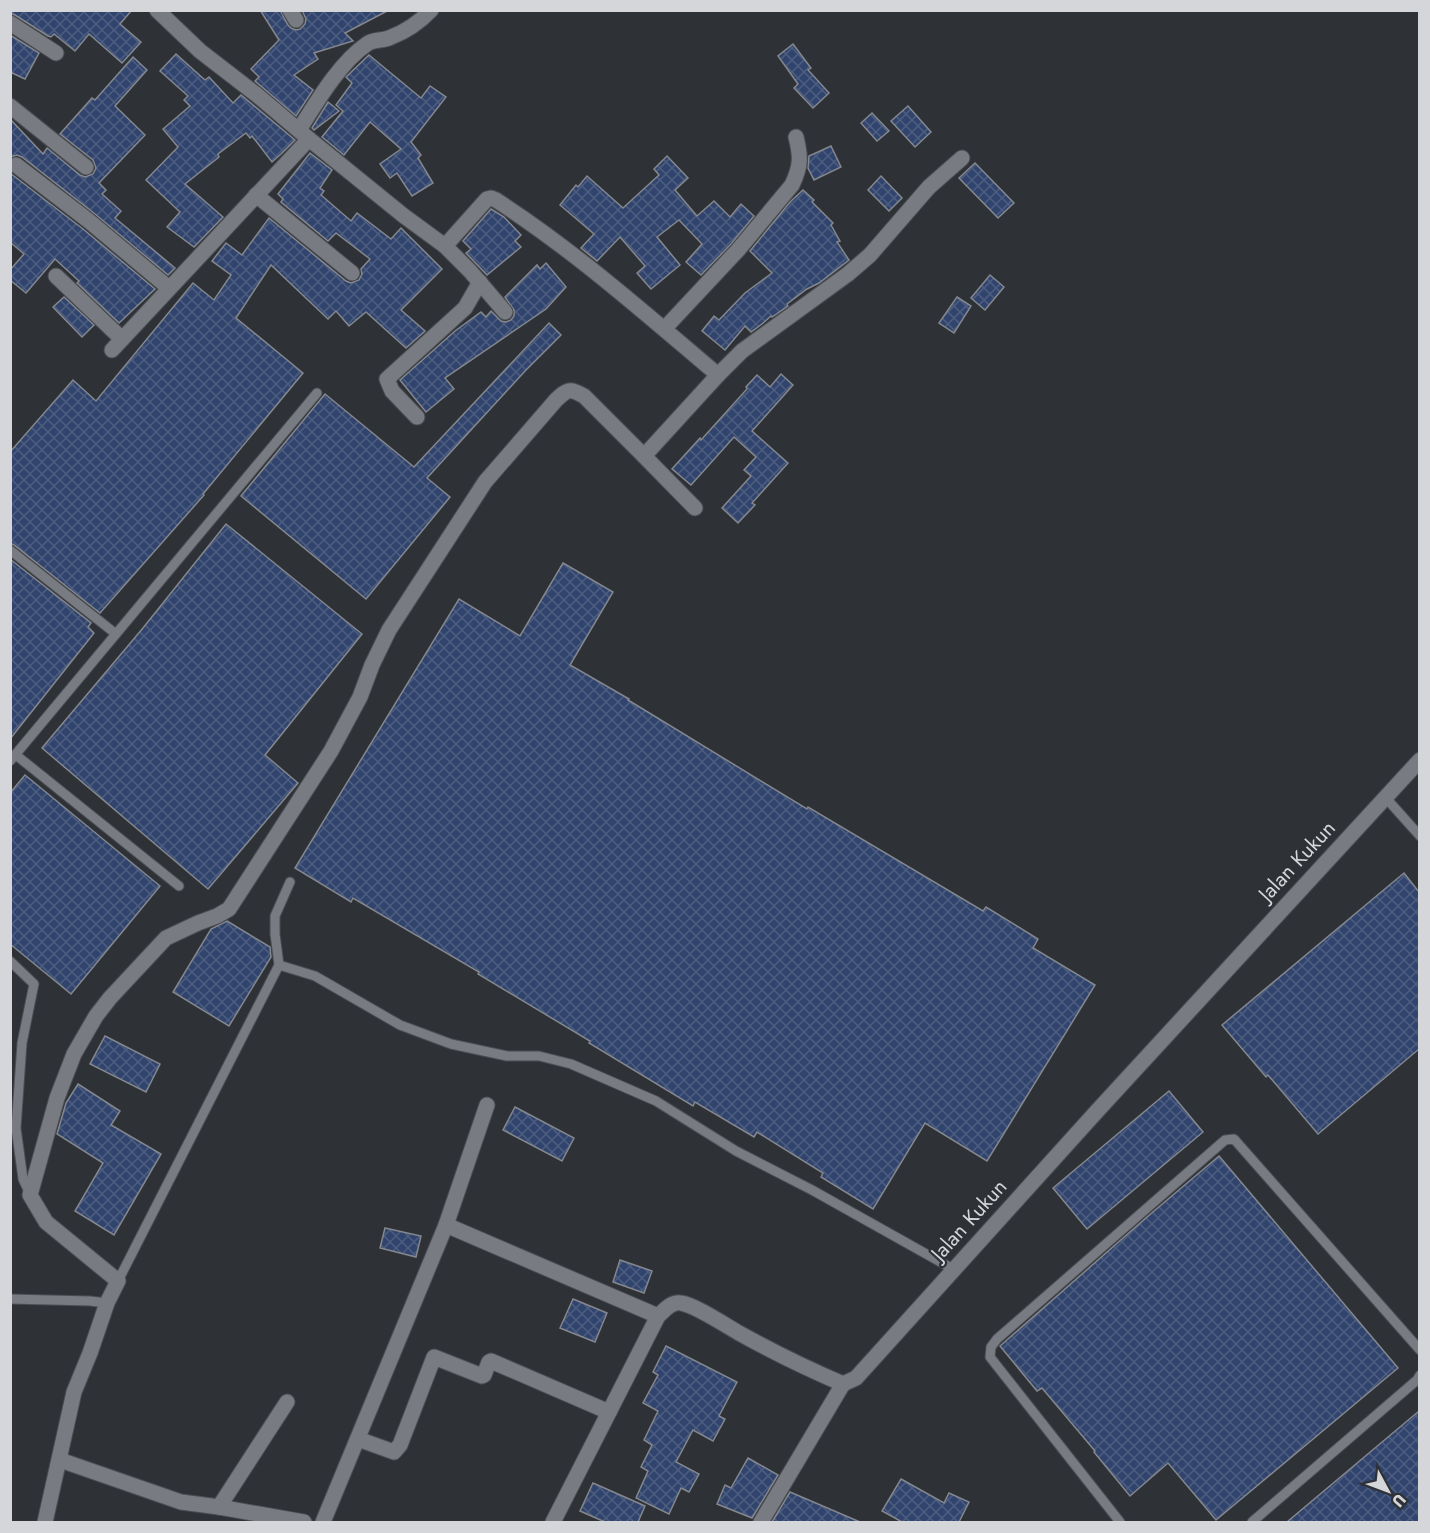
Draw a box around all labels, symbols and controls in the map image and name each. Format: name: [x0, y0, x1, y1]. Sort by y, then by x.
street label: Jalan Kukun: [1250, 814, 1342, 910]
street label: Jalan Kukun: [922, 1173, 1014, 1270]
north arrow: [1358, 1461, 1418, 1521]
text: U: [1387, 1489, 1411, 1512]

